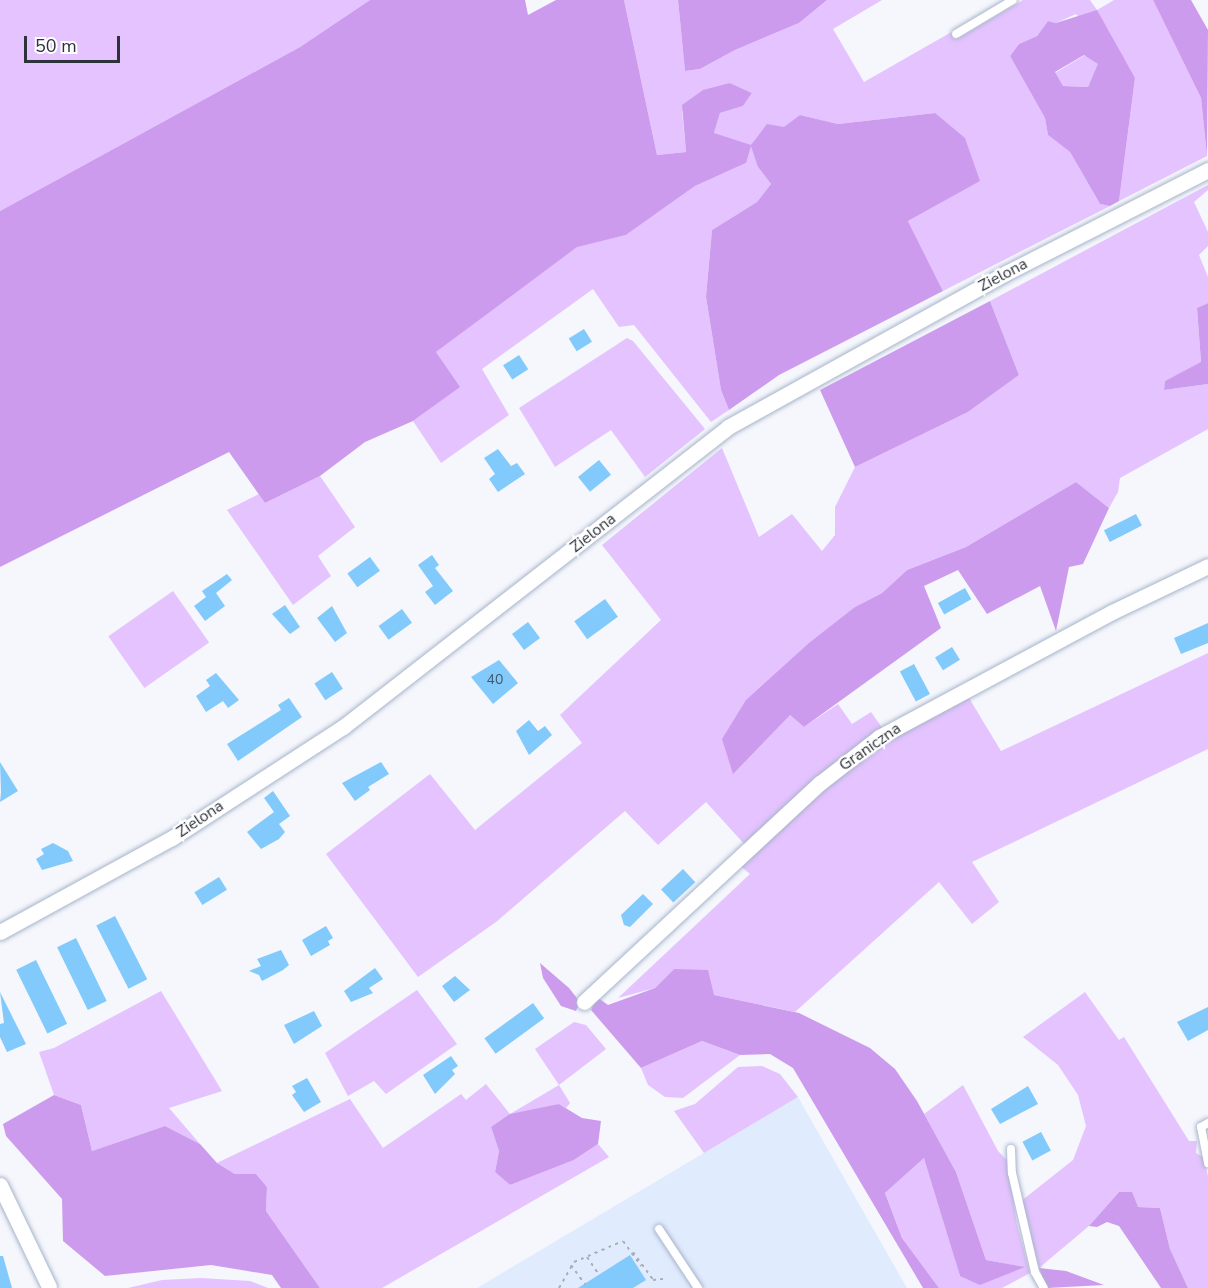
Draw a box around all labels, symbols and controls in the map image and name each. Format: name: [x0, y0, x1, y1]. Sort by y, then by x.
scale bar: [27, 24, 123, 62]
text: 50 m: [35, 34, 77, 58]
street label: Zielona: [975, 254, 1031, 296]
street label: Zielona: [566, 509, 620, 557]
house number: 40: [487, 672, 503, 688]
street label: Graniczna: [835, 719, 905, 775]
street label: Zielona: [173, 796, 227, 842]

